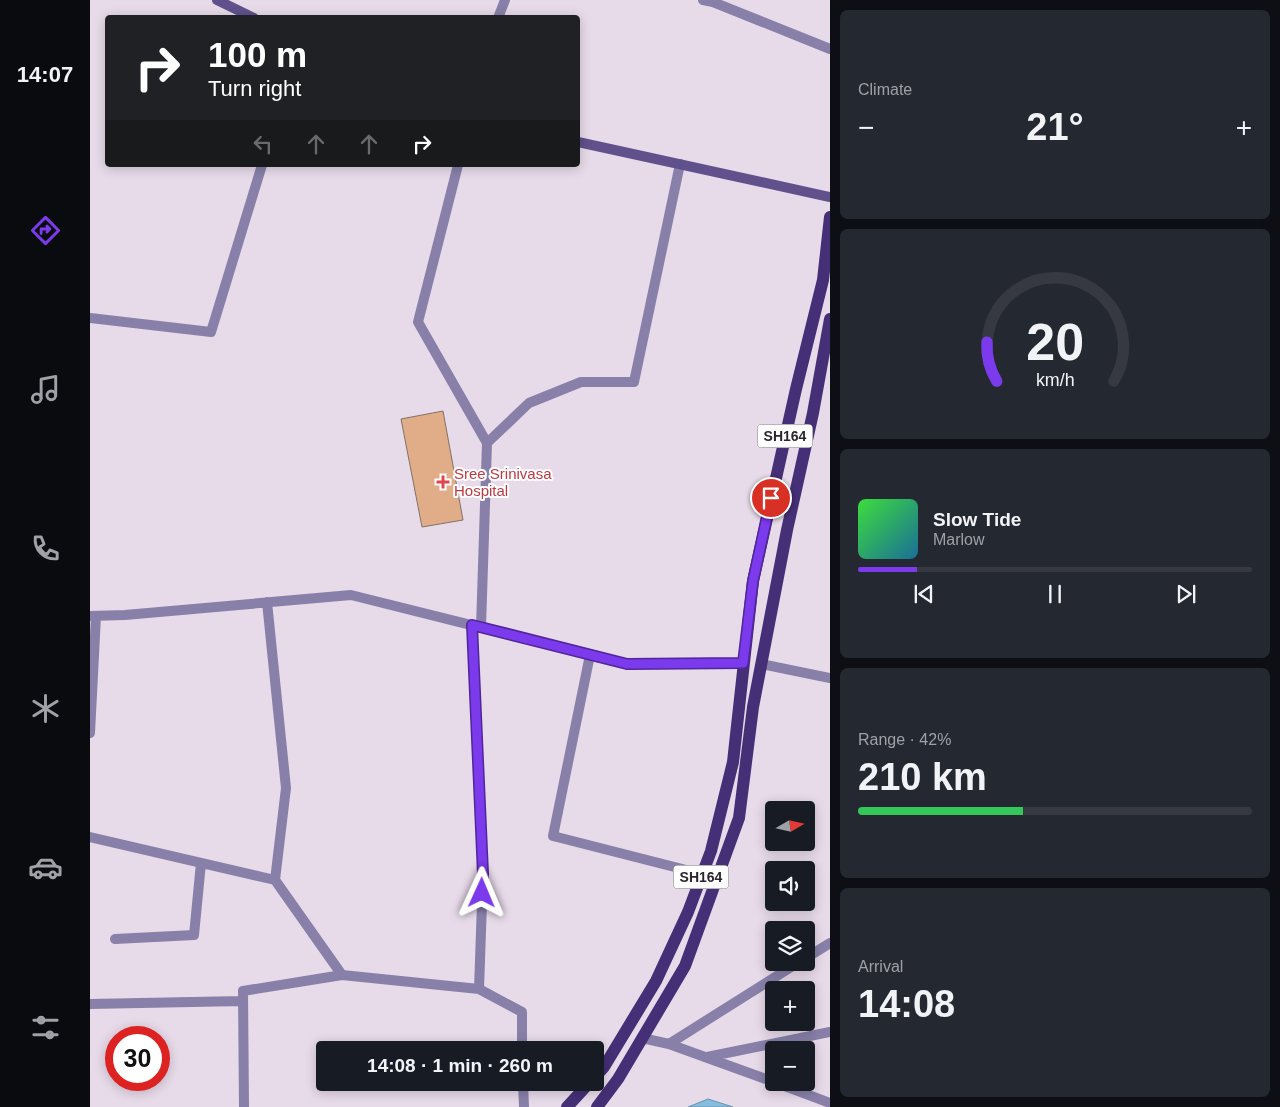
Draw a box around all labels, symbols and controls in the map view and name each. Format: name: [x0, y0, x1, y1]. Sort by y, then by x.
icon: right: [125, 35, 190, 100]
text: 100 m: [208, 35, 307, 74]
text: 14:07: [17, 62, 73, 87]
text: Turn right: [208, 76, 301, 101]
text: Climate: [858, 81, 912, 98]
text: 21°: [1026, 106, 1084, 148]
text: −: [858, 112, 874, 143]
text: +: [1236, 112, 1252, 143]
icon: left: [249, 130, 277, 158]
icon: ahead: [302, 130, 330, 158]
icon: ahead: [355, 130, 383, 158]
icon: right: [408, 130, 436, 158]
icon: directions: [28, 213, 63, 248]
text: 20: [1026, 313, 1084, 371]
text: km/h: [1036, 370, 1074, 390]
icon: music: [28, 372, 63, 407]
road number: SH164: [758, 424, 812, 448]
place label: Sree Srinivasa Hospital: [454, 465, 552, 499]
marker: Sree Srinivasa Hospital: [436, 475, 450, 489]
pin: [750, 477, 792, 519]
icon: arrive: [757, 484, 785, 512]
text: Slow Tide: [933, 509, 1021, 530]
icon: phone: [28, 531, 63, 566]
text: Marlow: [933, 531, 985, 548]
icon: previous: [910, 580, 938, 608]
icon: pause: [1041, 580, 1069, 608]
icon: next: [1172, 580, 1200, 608]
icon: climate: [28, 691, 63, 726]
text: Range · 42%: [858, 731, 951, 748]
text: 210 km: [858, 756, 987, 798]
north arrow: [765, 801, 815, 851]
map controls: [765, 801, 815, 1091]
icon: car: [28, 850, 63, 885]
button: sound: [765, 861, 815, 911]
position arrow: [455, 866, 507, 918]
road number: SH164: [674, 866, 728, 889]
button: layers: [765, 921, 815, 971]
text: Arrival: [858, 958, 903, 975]
button: +: [765, 981, 815, 1031]
text: 14:08: [858, 983, 955, 1025]
icon: filters: [28, 1010, 63, 1045]
speed limit sign: 30: [105, 1026, 170, 1091]
button: −: [765, 1041, 815, 1091]
text: 14:08 · 1 min · 260 m: [367, 1055, 553, 1076]

